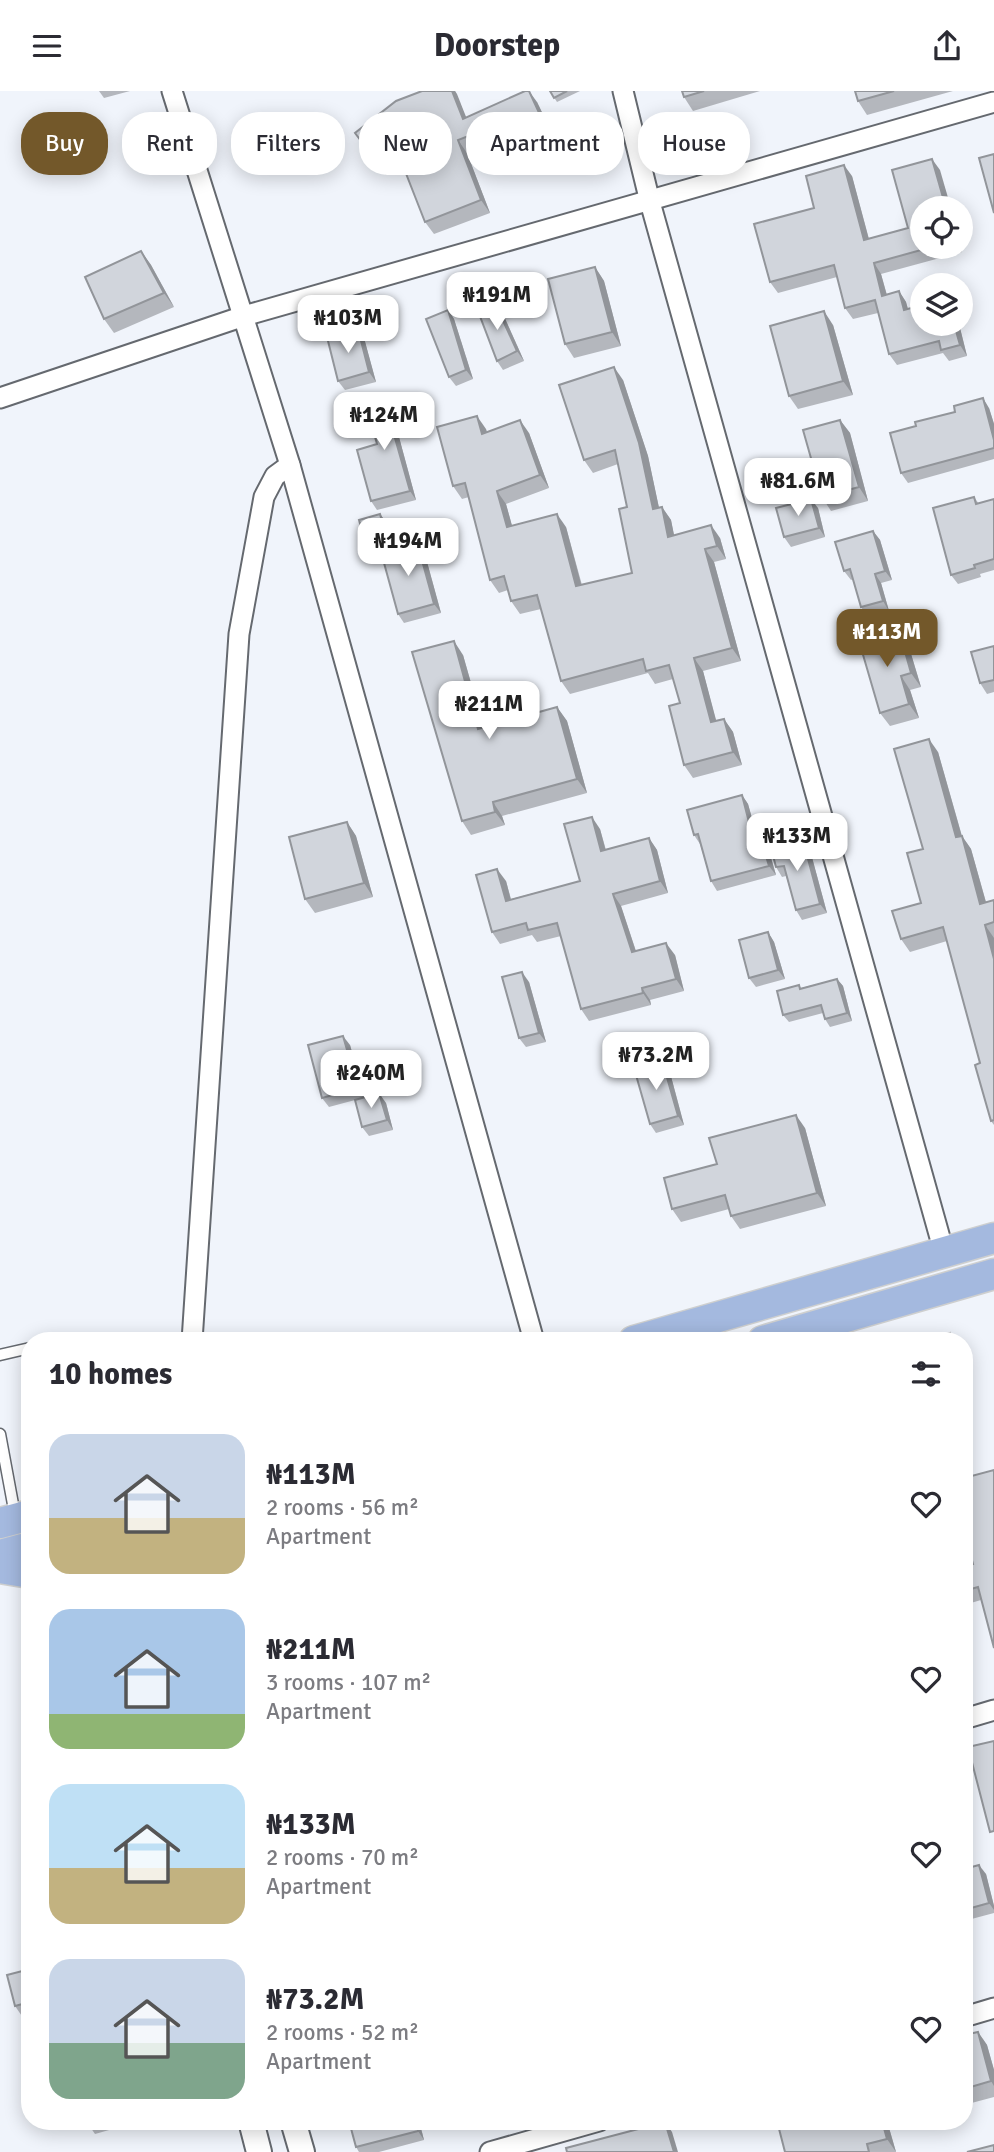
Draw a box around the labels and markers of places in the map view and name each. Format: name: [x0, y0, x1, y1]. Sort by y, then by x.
pin: ₦191M: [448, 273, 546, 332]
pin: ₦103M: [299, 295, 397, 355]
pin: ₦124M: [335, 393, 433, 452]
pin: ₦81.6M: [741, 459, 855, 518]
pin: ₦194M: [359, 519, 457, 578]
pin: ₦113M: [838, 609, 936, 669]
pin: ₦211M: [440, 681, 538, 741]
pin: ₦133M: [748, 813, 846, 873]
pin: ₦73.2M: [599, 1033, 713, 1092]
pin: ₦240M: [322, 1051, 420, 1110]

